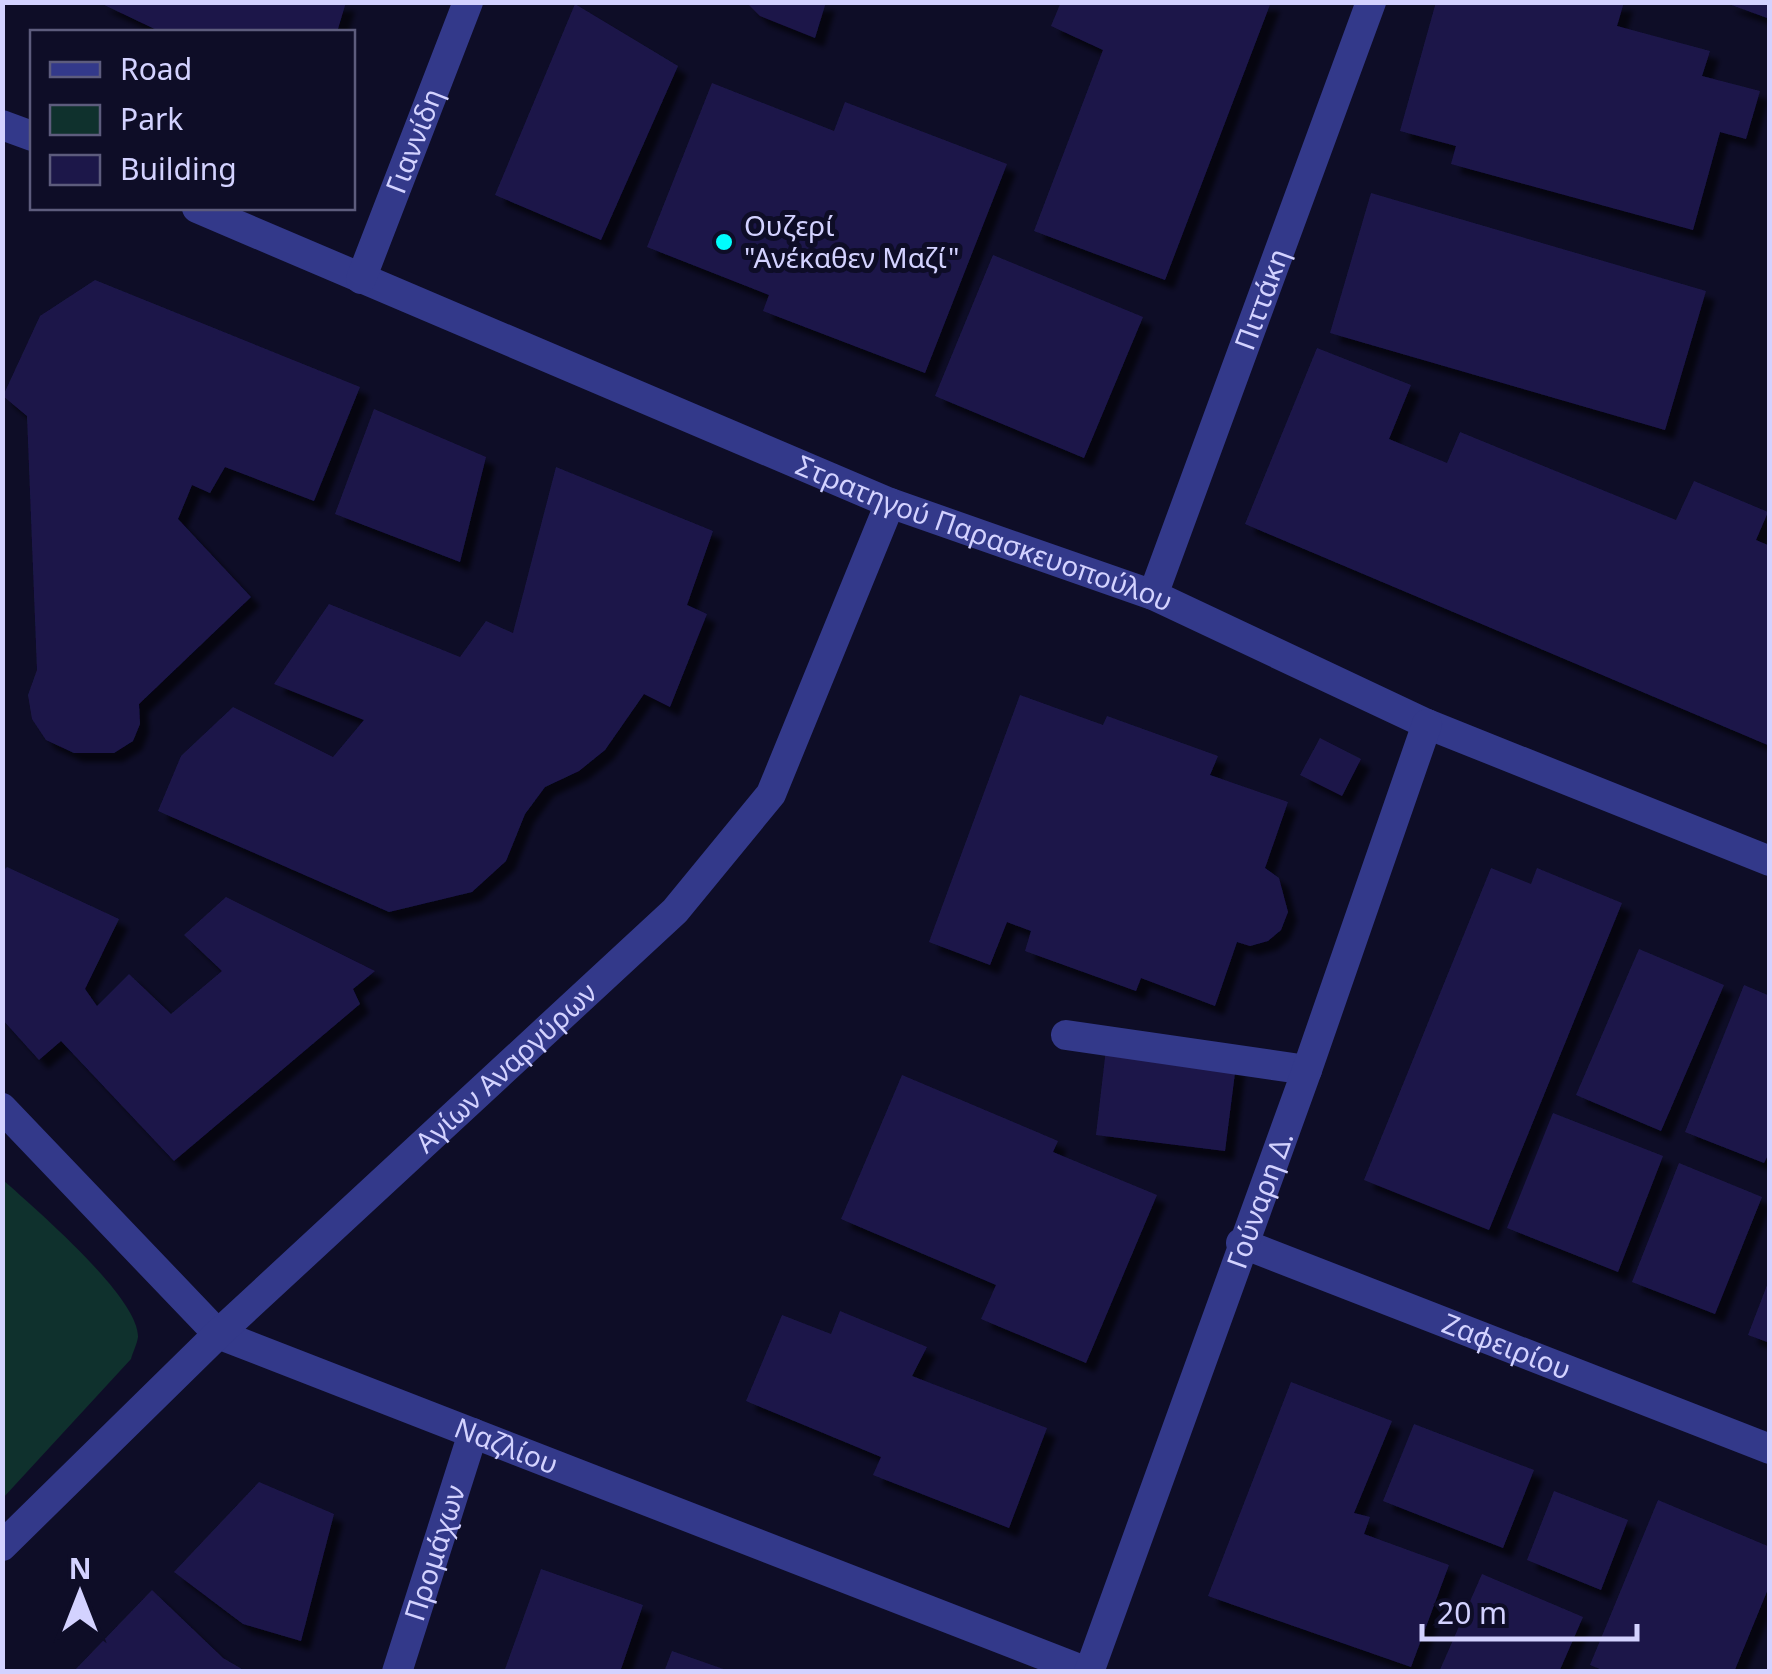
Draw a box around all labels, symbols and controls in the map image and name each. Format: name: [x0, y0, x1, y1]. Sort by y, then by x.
legend: [30, 30, 355, 210]
text: Road: [120, 48, 192, 89]
street label: Γιαννίδη: [376, 83, 451, 199]
text: Park: [120, 98, 183, 139]
text: Building: [120, 148, 237, 189]
place label: Ουζερί "Ανέκαθεν Μαζί": [744, 206, 959, 276]
marker: Ουζερί "Ανέκαθεν Μαζί": [713, 231, 735, 253]
street label: Πιττάκη: [1225, 243, 1297, 355]
street label: Στρατηγού Παρασκευοπούλου: [790, 445, 1179, 620]
street label: Αγίων Αναργύρων: [406, 973, 604, 1160]
street label: Γούναρη Δ.: [1217, 1126, 1301, 1274]
street label: Ζαφειρίου: [1437, 1303, 1577, 1388]
street label: Ναζλίου: [449, 1408, 564, 1483]
street label: Προμάχων: [394, 1480, 473, 1625]
north arrow: [30, 1544, 130, 1644]
text: N: [69, 1549, 91, 1587]
scale bar: [1422, 1579, 1637, 1641]
text: 20 m: [1437, 1592, 1507, 1633]

